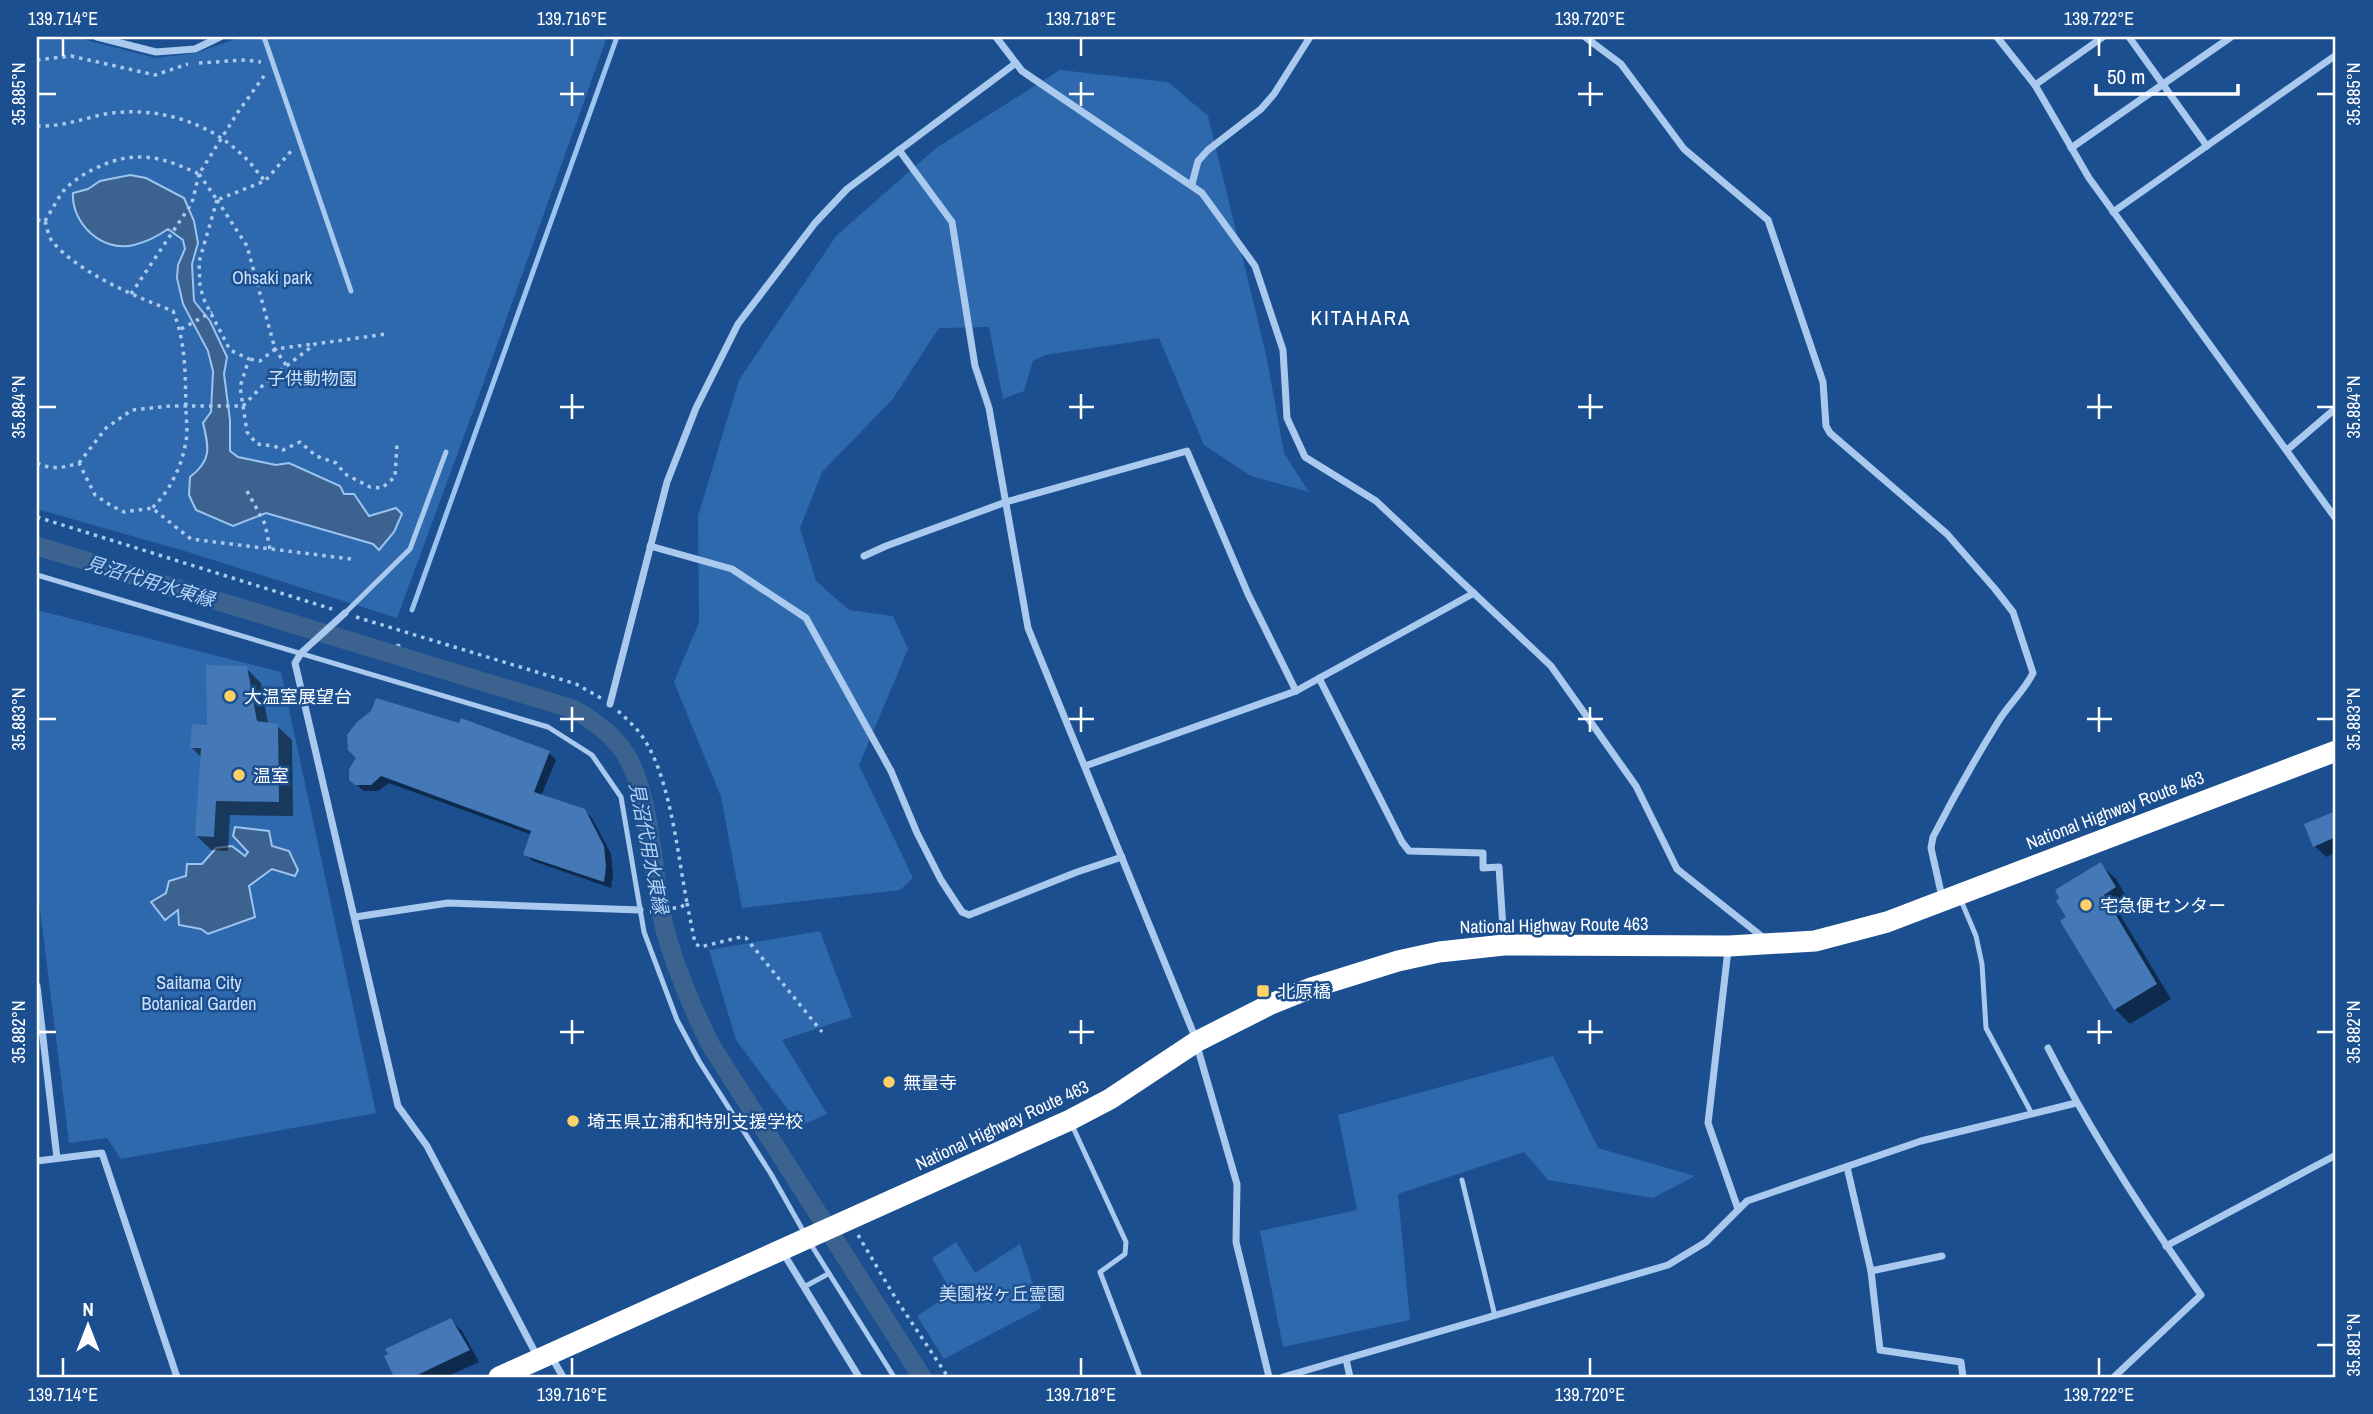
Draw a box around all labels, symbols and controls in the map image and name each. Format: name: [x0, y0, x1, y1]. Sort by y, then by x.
text: 139.714°E: [28, 6, 98, 31]
text: 139.716°E: [537, 6, 607, 31]
text: 139.718°E: [1046, 6, 1116, 31]
text: 139.720°E: [1555, 6, 1625, 31]
text: 139.722°E: [2064, 6, 2134, 31]
scale bar: [2096, 52, 2238, 96]
text: 50 m: [2107, 62, 2145, 91]
text: 35.885°N: [6, 63, 31, 126]
text: 35.885°N: [2341, 63, 2366, 126]
park label: Ohsaki park: [232, 265, 312, 290]
district label: KITAHARA: [1311, 303, 1411, 332]
park label: 子供動物園: [267, 366, 357, 391]
text: 35.884°N: [6, 376, 31, 439]
text: 35.884°N: [2341, 376, 2366, 439]
water label: 見沼代用水東縁: [83, 549, 219, 613]
place label: 大温室展望台: [244, 684, 352, 709]
text: 35.883°N: [6, 688, 31, 751]
marker: 大温室展望台: [222, 688, 238, 704]
text: 35.883°N: [2341, 688, 2366, 751]
place label: 温室: [253, 763, 289, 788]
street label: National Highway Route 463: [2022, 765, 2208, 855]
marker: 温室: [231, 767, 247, 783]
water label: 見沼代用水東縁: [624, 780, 675, 918]
place label: 宅急便センター: [2100, 893, 2226, 918]
marker: 宅急便センター: [2078, 897, 2094, 913]
street label: National Highway Route 463: [1459, 911, 1649, 939]
park label: Saitama City Botanical Garden: [142, 970, 256, 1016]
place label: 北原橋: [1277, 979, 1331, 1004]
marker: 北原橋: [1255, 983, 1271, 999]
text: 35.882°N: [6, 1001, 31, 1064]
text: 35.882°N: [2341, 1001, 2366, 1064]
place label: 無量寺: [903, 1070, 957, 1095]
marker: 無量寺: [881, 1074, 897, 1090]
street label: National Highway Route 463: [911, 1074, 1093, 1176]
place label: 埼玉県立浦和特別支援学校: [587, 1109, 803, 1134]
marker: 埼玉県立浦和特別支援学校: [565, 1113, 581, 1129]
park label: 美園桜ヶ丘霊園: [939, 1281, 1065, 1306]
north arrow: [52, 1292, 122, 1362]
text: N: [82, 1296, 94, 1322]
text: 35.881°N: [2341, 1314, 2366, 1377]
text: 139.714°E: [28, 1382, 98, 1407]
text: 139.716°E: [537, 1382, 607, 1407]
text: 139.718°E: [1046, 1382, 1116, 1407]
text: 139.720°E: [1555, 1382, 1625, 1407]
text: 139.722°E: [2064, 1382, 2134, 1407]

